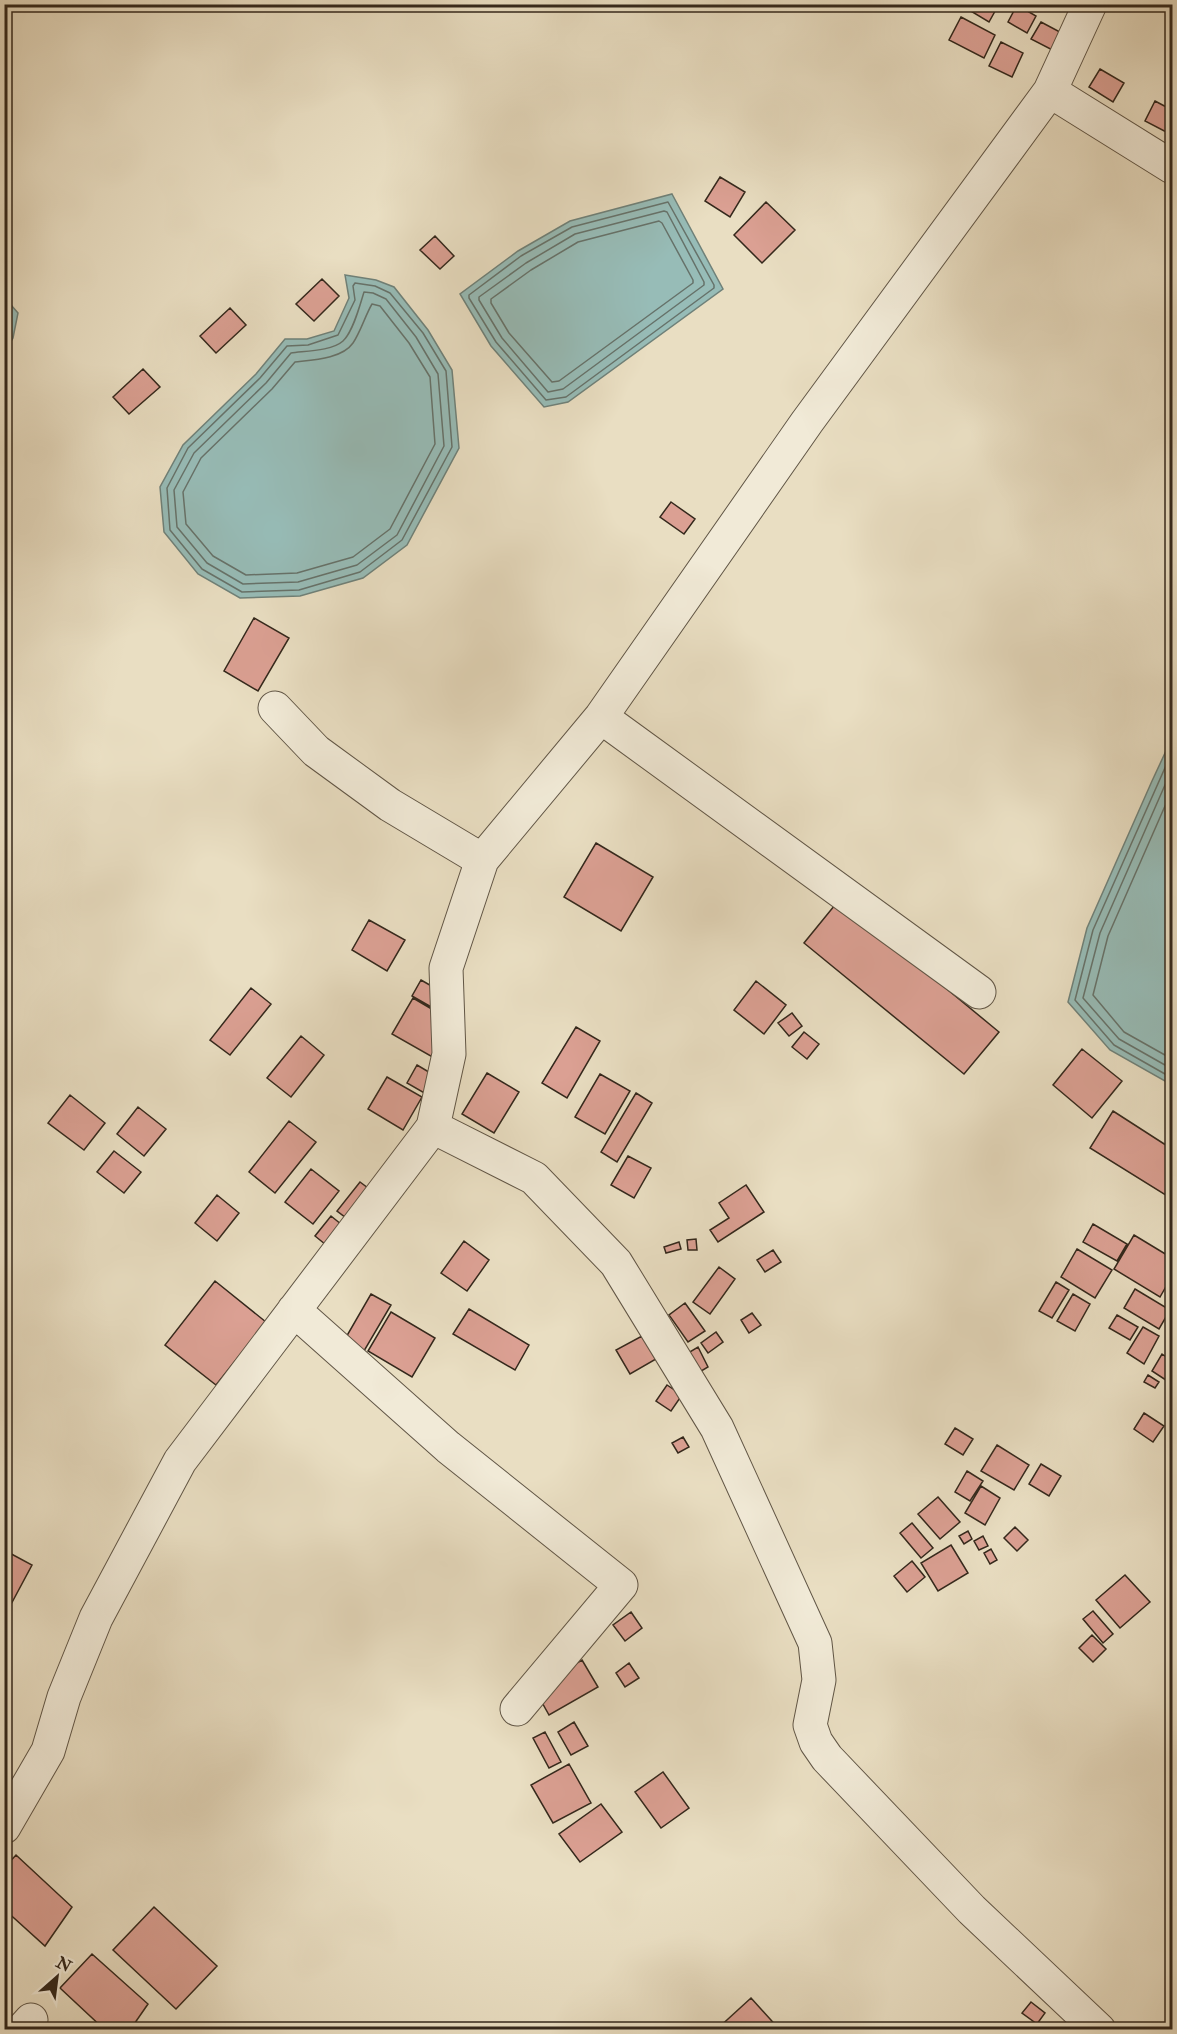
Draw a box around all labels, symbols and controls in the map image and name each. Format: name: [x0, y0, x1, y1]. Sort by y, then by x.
north arrow: [27, 1947, 87, 2007]
text: N: [52, 1952, 75, 1977]

